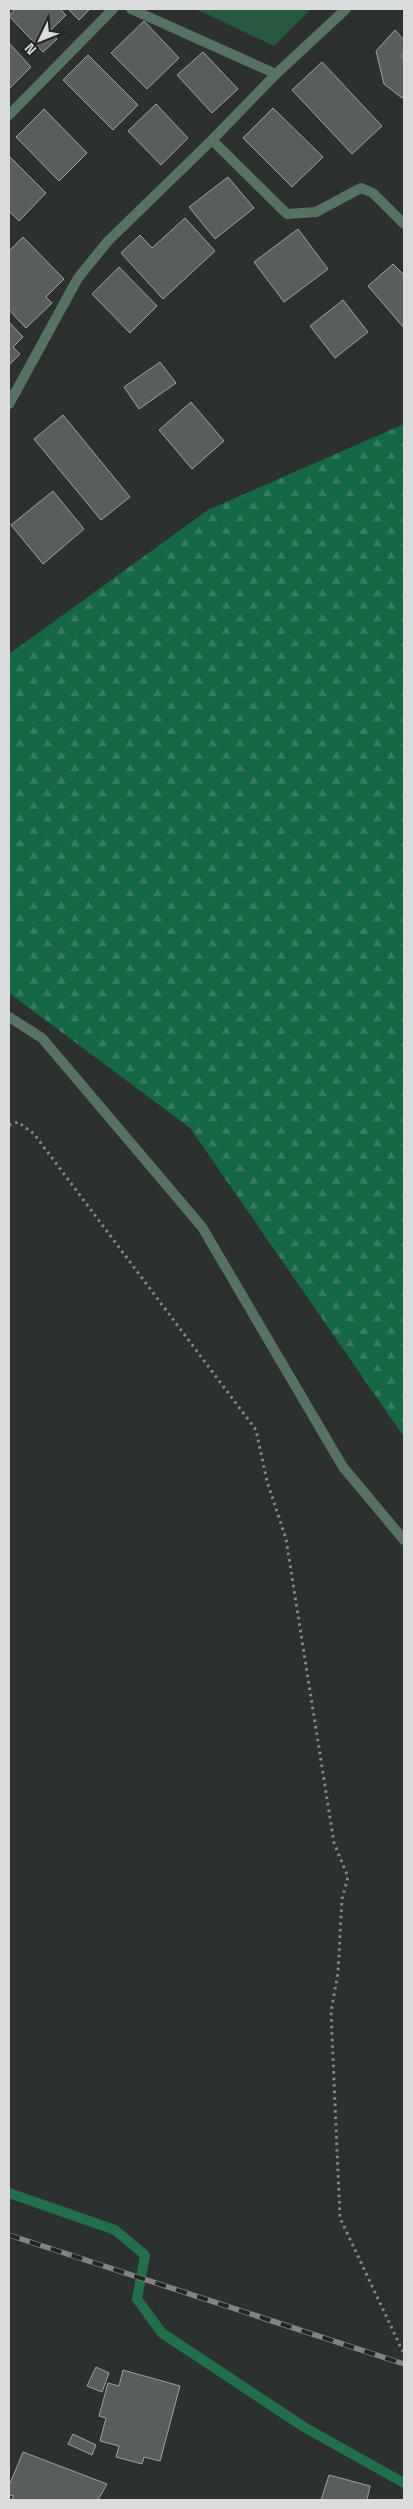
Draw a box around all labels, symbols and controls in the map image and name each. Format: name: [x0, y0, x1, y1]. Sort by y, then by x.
north arrow: [15, 15, 65, 65]
text: N: [21, 39, 40, 58]

